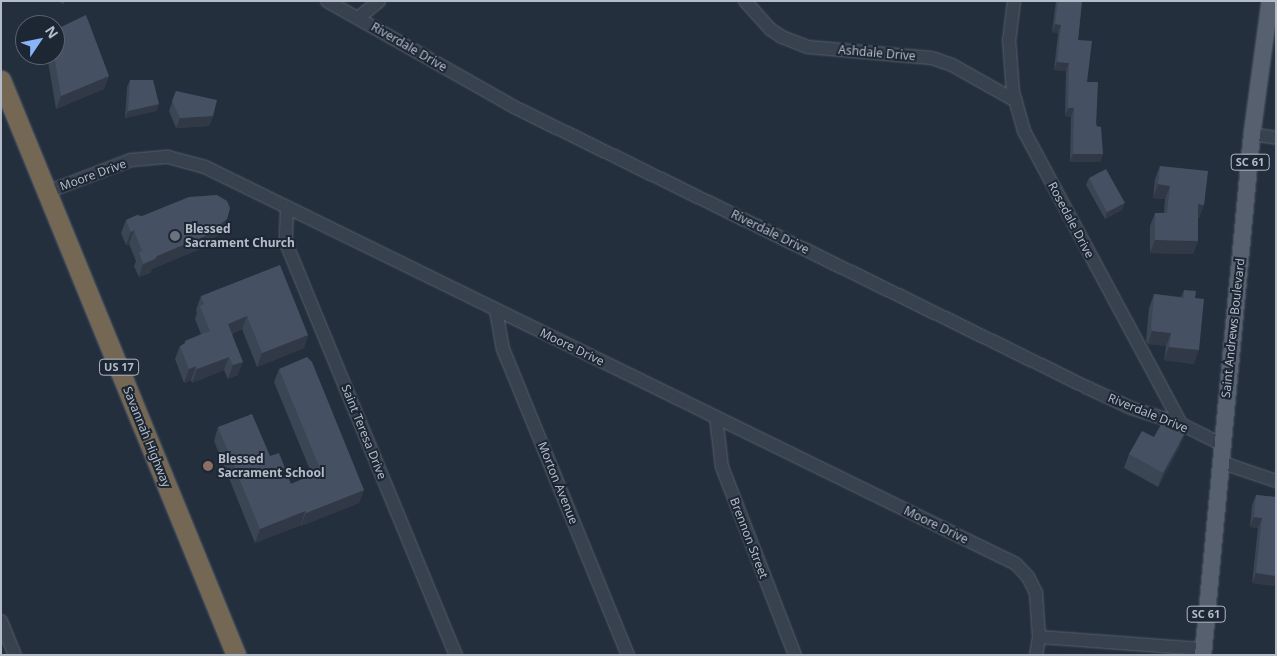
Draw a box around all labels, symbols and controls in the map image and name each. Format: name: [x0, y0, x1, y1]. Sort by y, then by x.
north arrow: [15, 15, 65, 65]
street label: Riverdale Drive: [369, 20, 449, 74]
text: N: [41, 22, 63, 42]
street label: Ashdale Drive: [838, 42, 916, 64]
road number: SC 61: [1230, 154, 1270, 170]
street label: Moore Drive: [58, 156, 128, 194]
street label: Rosedale Drive: [1045, 180, 1097, 260]
street label: Riverdale Drive: [729, 207, 811, 257]
place label: Blessed Sacrament Church: [185, 222, 295, 250]
marker: Blessed Sacrament Church: [169, 230, 181, 242]
street label: Saint Andrews Boulevard: [1219, 257, 1247, 399]
street label: Moore Drive: [538, 325, 606, 369]
road number: US 17: [99, 358, 139, 376]
street label: Saint Teresa Drive: [338, 383, 390, 481]
street label: Savannah Highway: [120, 385, 174, 489]
street label: Riverdale Drive: [1106, 390, 1190, 436]
street label: Morton Avenue: [535, 440, 581, 526]
place label: Blessed Sacrament School: [218, 452, 324, 480]
marker: Blessed Sacrament School: [202, 460, 214, 472]
street label: Brennon Street: [727, 496, 771, 580]
street label: Moore Drive: [902, 503, 970, 547]
road number: SC 61: [1186, 606, 1226, 622]

